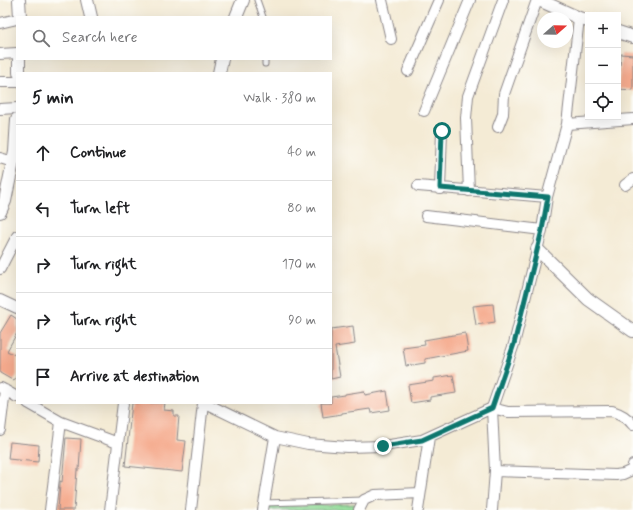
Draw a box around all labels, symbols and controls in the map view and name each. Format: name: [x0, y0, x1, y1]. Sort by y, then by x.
north arrow: [537, 12, 573, 48]
map controls: [585, 12, 621, 120]
button: +: [585, 12, 621, 48]
search box: [16, 16, 332, 60]
icon: search: [30, 27, 52, 49]
text: Search here: [62, 28, 138, 48]
button: −: [585, 48, 621, 84]
button: locate: [585, 84, 621, 120]
text: 5 min: [32, 87, 74, 109]
text: Walk · 380 m: [243, 90, 316, 107]
route start: [433, 122, 451, 140]
icon: ahead: [32, 142, 54, 164]
text: Continue: [70, 143, 126, 163]
text: 40 m: [287, 144, 316, 161]
icon: left: [32, 198, 54, 220]
text: Turn left: [70, 199, 130, 219]
text: 80 m: [287, 200, 316, 217]
icon: right: [32, 254, 54, 276]
text: Turn right: [70, 255, 137, 275]
text: 170 m: [282, 256, 316, 273]
icon: right: [32, 310, 54, 332]
text: Turn right: [70, 311, 137, 331]
text: 90 m: [288, 312, 316, 329]
icon: arrive: [32, 366, 54, 388]
text: Arrive at destination: [70, 367, 199, 387]
route end: [374, 437, 392, 455]

